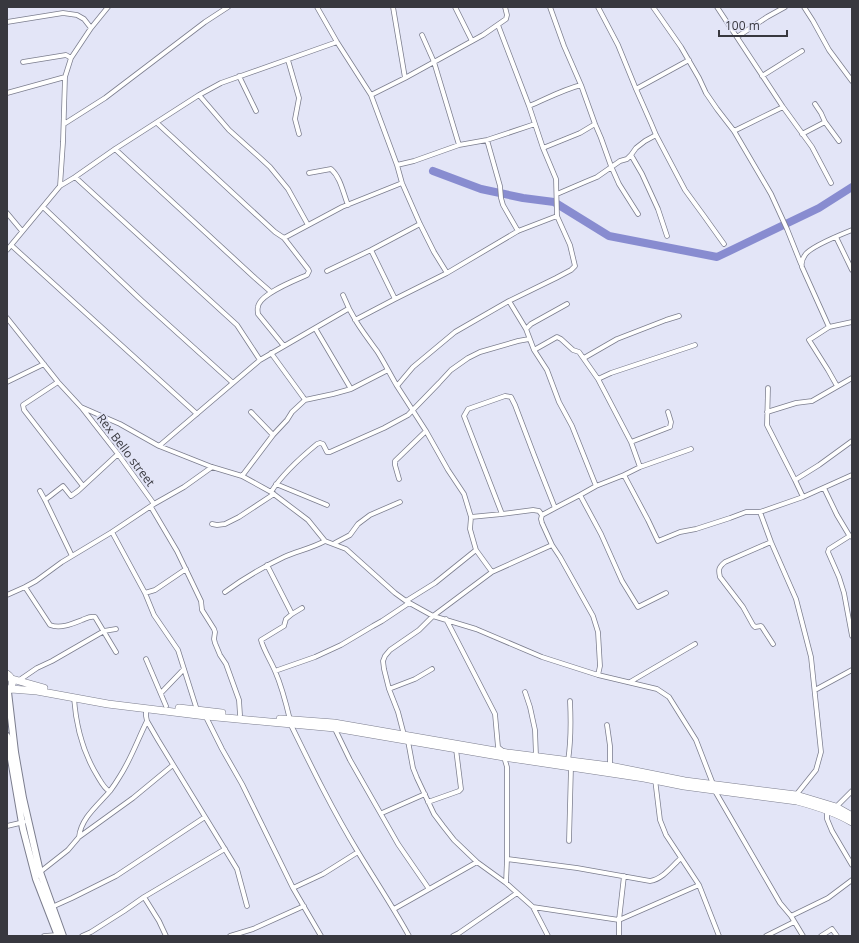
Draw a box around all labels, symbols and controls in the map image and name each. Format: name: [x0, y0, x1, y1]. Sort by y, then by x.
scale bar: [719, 12, 787, 38]
text: 100 m: [725, 17, 760, 34]
street label: Rex Bello street: [93, 410, 159, 490]

